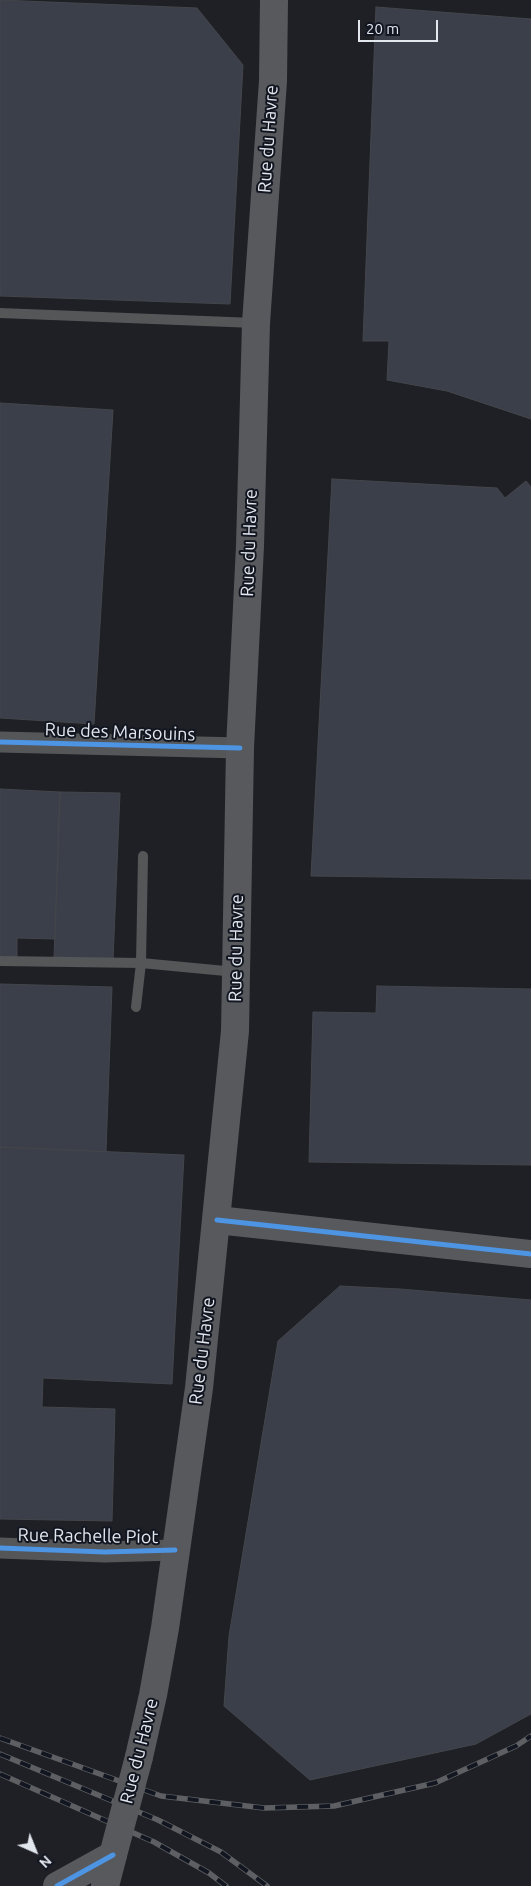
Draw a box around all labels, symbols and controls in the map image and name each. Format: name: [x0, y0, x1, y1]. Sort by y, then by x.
scale bar: [361, 10, 441, 42]
text: 20 m: [366, 20, 399, 37]
street label: Rue du Havre: [253, 84, 283, 194]
street label: Rue du Havre: [236, 489, 262, 597]
street label: Rue des Marsouins: [44, 719, 196, 745]
street label: Rue du Havre: [224, 894, 248, 1002]
street label: Rue du Havre: [185, 1296, 219, 1406]
street label: Rue Rachelle Piot: [17, 1524, 159, 1548]
street label: Rue du Havre: [115, 1696, 163, 1806]
north arrow: [10, 1826, 60, 1876]
text: N: [36, 1852, 55, 1871]

